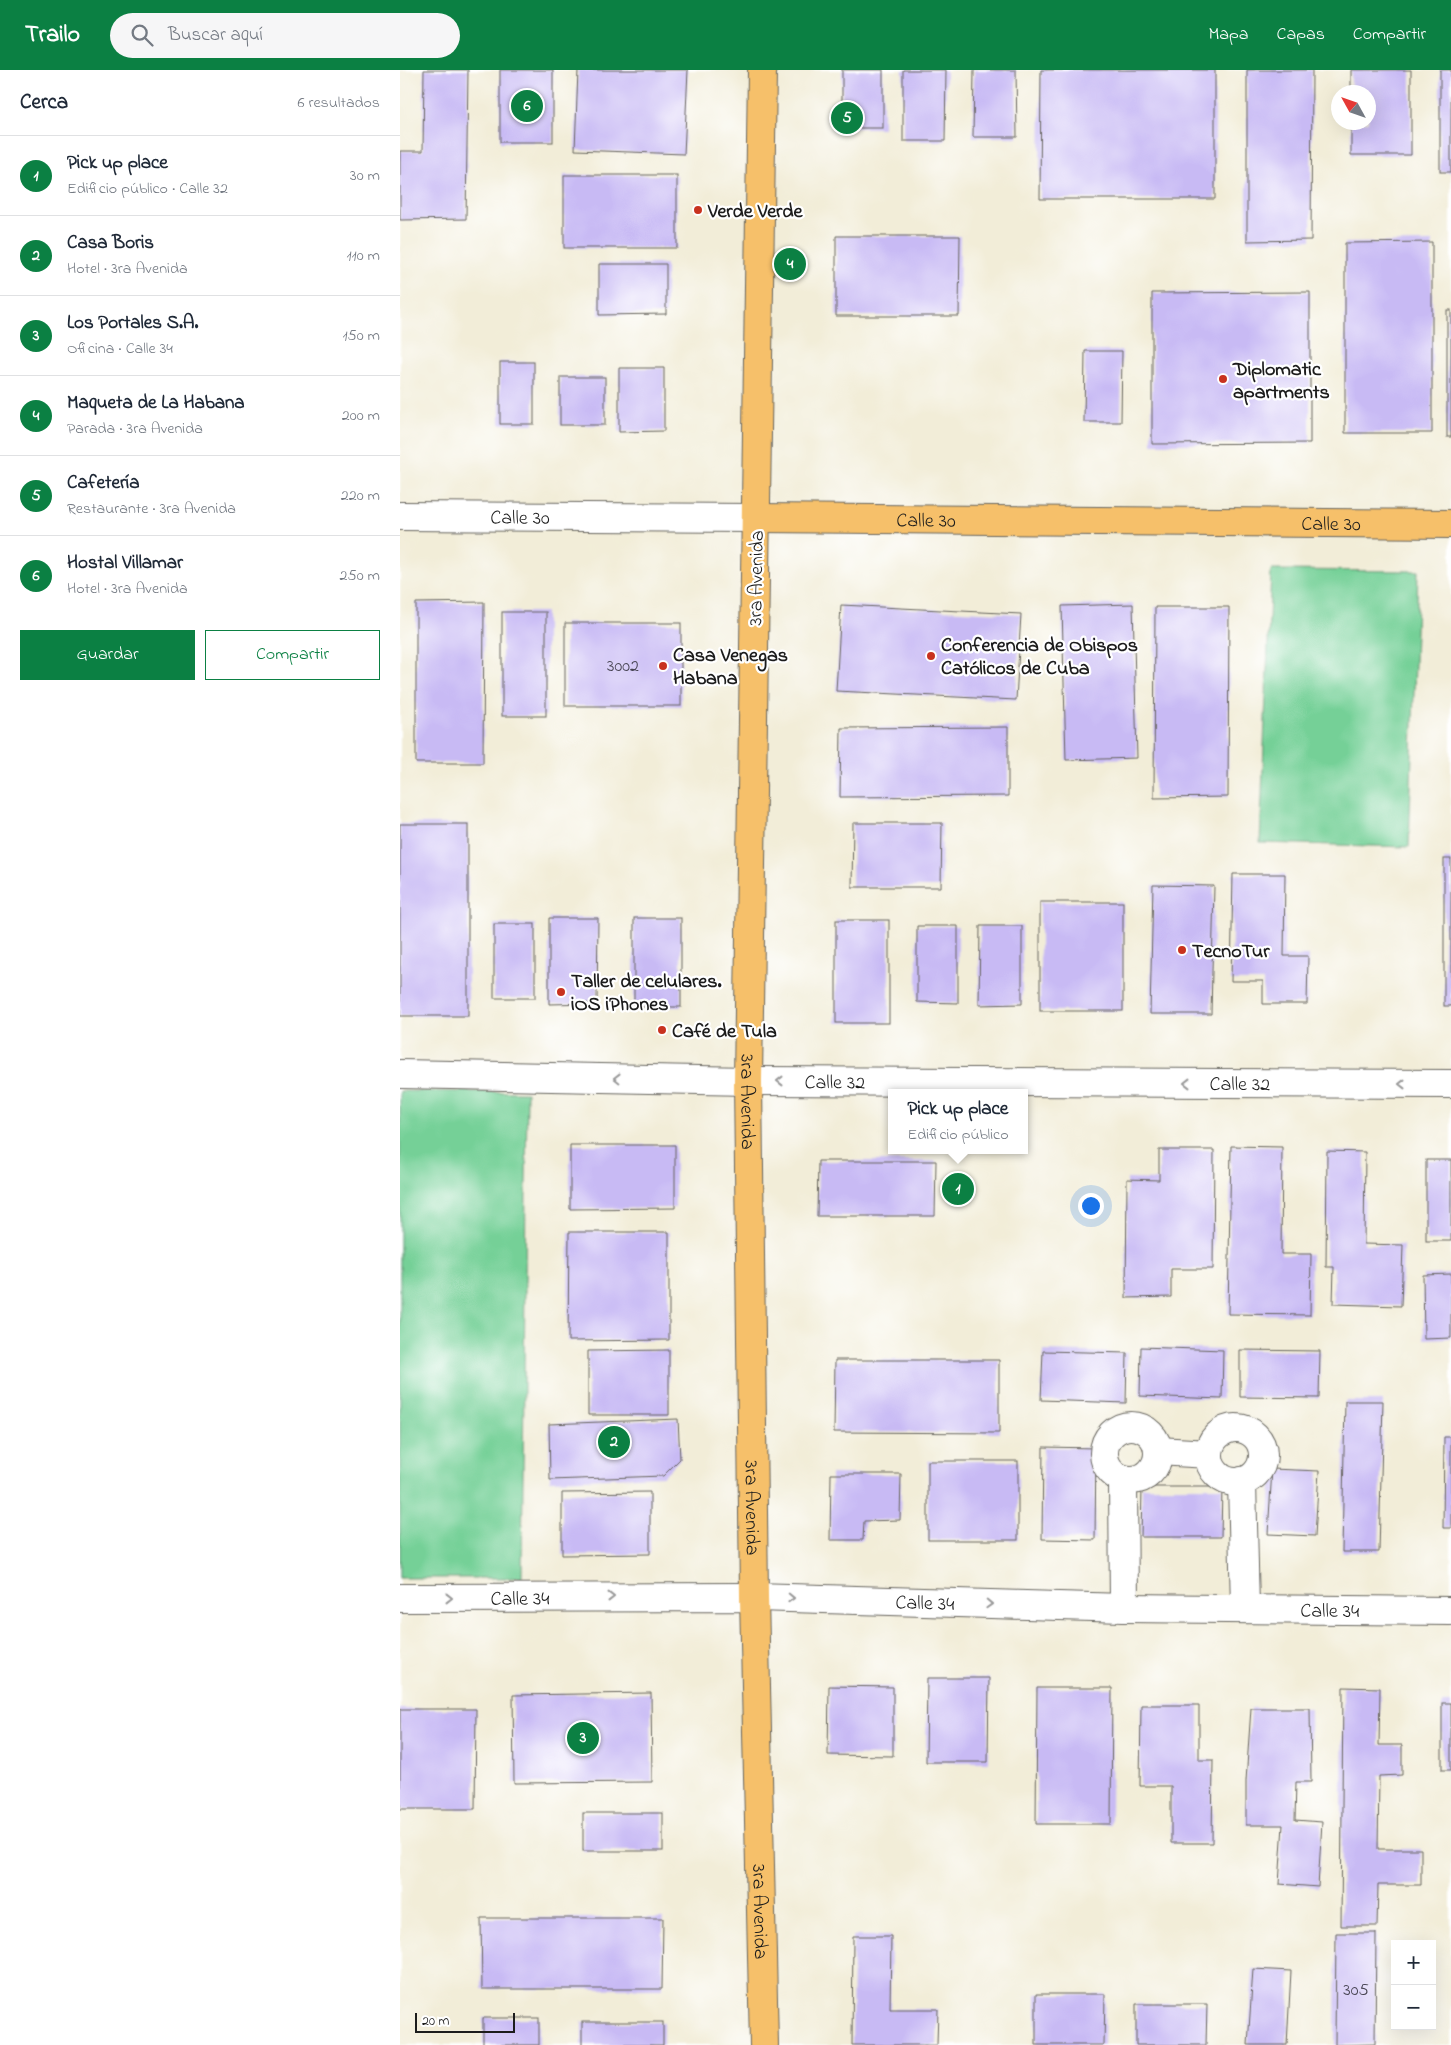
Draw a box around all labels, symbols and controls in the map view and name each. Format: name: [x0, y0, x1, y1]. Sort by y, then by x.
search box: [110, 13, 460, 58]
text: Trailo: [25, 18, 80, 53]
icon: search: [128, 21, 156, 49]
text: Buscar aquí: [168, 22, 263, 49]
text: Mapa: [1208, 22, 1249, 48]
text: Capas: [1277, 22, 1325, 48]
text: Compartir: [1353, 22, 1426, 48]
north arrow: [1331, 85, 1376, 130]
pin: 6: [511, 87, 543, 125]
text: Cerca: [20, 88, 68, 118]
text: 6 resultados: [297, 91, 380, 115]
pin: 5: [831, 99, 863, 137]
text: Pick up place: [67, 150, 168, 177]
text: 1: [33, 164, 39, 188]
text: 30 m: [350, 164, 380, 188]
text: Edificio público · Calle 32: [67, 177, 228, 201]
place label: Verde Verde: [707, 198, 804, 227]
marker: Verde Verde: [692, 204, 704, 216]
text: Casa Boris: [67, 230, 154, 257]
text: 2: [32, 244, 40, 268]
text: 110 m: [346, 244, 380, 268]
pin: 4: [774, 245, 806, 283]
text: Hotel · 3ra Avenida: [67, 257, 188, 281]
text: Los Portales S.A.: [67, 310, 198, 337]
text: 3: [33, 324, 39, 348]
text: 150 m: [342, 324, 380, 348]
text: Oficina · Calle 34: [67, 337, 173, 361]
place label: Diplomatic apartments: [1232, 356, 1330, 408]
marker: Diplomatic apartments: [1217, 373, 1229, 385]
text: Maqueta de La Habana: [67, 390, 245, 417]
text: 4: [33, 404, 39, 428]
text: 200 m: [342, 404, 380, 428]
text: Parada · 3ra Avenida: [67, 417, 203, 441]
text: Cafetería: [67, 470, 140, 497]
text: 5: [31, 484, 41, 508]
text: 220 m: [341, 484, 380, 508]
text: Restaurante · 3ra Avenida: [67, 497, 236, 521]
street label: Calle 30: [490, 505, 550, 534]
street label: Calle 30: [896, 507, 956, 537]
street label: Calle 30: [1301, 511, 1361, 540]
street label: 3ra Avenida: [742, 530, 773, 626]
text: Hostal Villamar: [67, 550, 183, 577]
text: 6: [32, 564, 40, 588]
text: 250 m: [340, 564, 380, 588]
text: Hotel · 3ra Avenida: [67, 577, 188, 601]
button: Guardar: [20, 630, 195, 680]
button: Compartir: [205, 630, 380, 680]
place label: Conferencia de Obispos Católicos de Cuba: [941, 632, 1138, 684]
place label: Casa Venegas Habana: [673, 642, 788, 694]
marker: Conferencia de Obispos Católicos de Cuba: [925, 650, 937, 662]
house number: 3002: [607, 654, 639, 680]
marker: Casa Venegas Habana: [657, 660, 669, 672]
place label: TecnoTur: [1192, 938, 1270, 967]
marker: TecnoTur: [1176, 944, 1188, 956]
place label: Taller de celulares. iOS iPhones: [571, 968, 722, 1020]
marker: Taller de celulares. iOS iPhones: [555, 986, 567, 998]
place label: Café de Tula: [672, 1018, 777, 1047]
marker: Café de Tula: [656, 1024, 668, 1036]
street label: 3ra Avenida: [731, 1054, 761, 1150]
street label: Calle 32: [804, 1069, 865, 1099]
street label: Calle 32: [1209, 1071, 1270, 1100]
one-way arrow: [613, 1073, 621, 1083]
one-way arrow: [776, 1076, 784, 1086]
one-way arrow: [1183, 1078, 1191, 1088]
one-way arrow: [1398, 1079, 1406, 1089]
popup: [888, 1089, 1028, 1154]
text: Pick up place: [908, 1096, 1008, 1123]
text: Edificio público: [908, 1123, 1008, 1147]
pin: 1: [942, 1170, 974, 1208]
your location: [1078, 1193, 1104, 1219]
pin: 2: [598, 1423, 630, 1461]
street label: 3ra Avenida: [735, 1460, 766, 1556]
street label: Calle 34: [490, 1586, 550, 1615]
street label: Calle 34: [895, 1589, 955, 1620]
one-way arrow: [608, 1592, 615, 1602]
one-way arrow: [787, 1592, 795, 1603]
one-way arrow: [445, 1593, 453, 1603]
one-way arrow: [985, 1598, 993, 1609]
street label: Calle 34: [1300, 1598, 1359, 1627]
pin: 3: [567, 1719, 599, 1757]
street label: 3ra Avenida: [743, 1864, 774, 1960]
map controls: [1391, 1940, 1436, 2030]
button: +: [1391, 1940, 1436, 1985]
house number: 305: [1343, 1978, 1369, 2004]
button: −: [1391, 1985, 1436, 2030]
scale bar: [415, 2010, 515, 2033]
text: 20 m: [422, 2011, 449, 2032]

